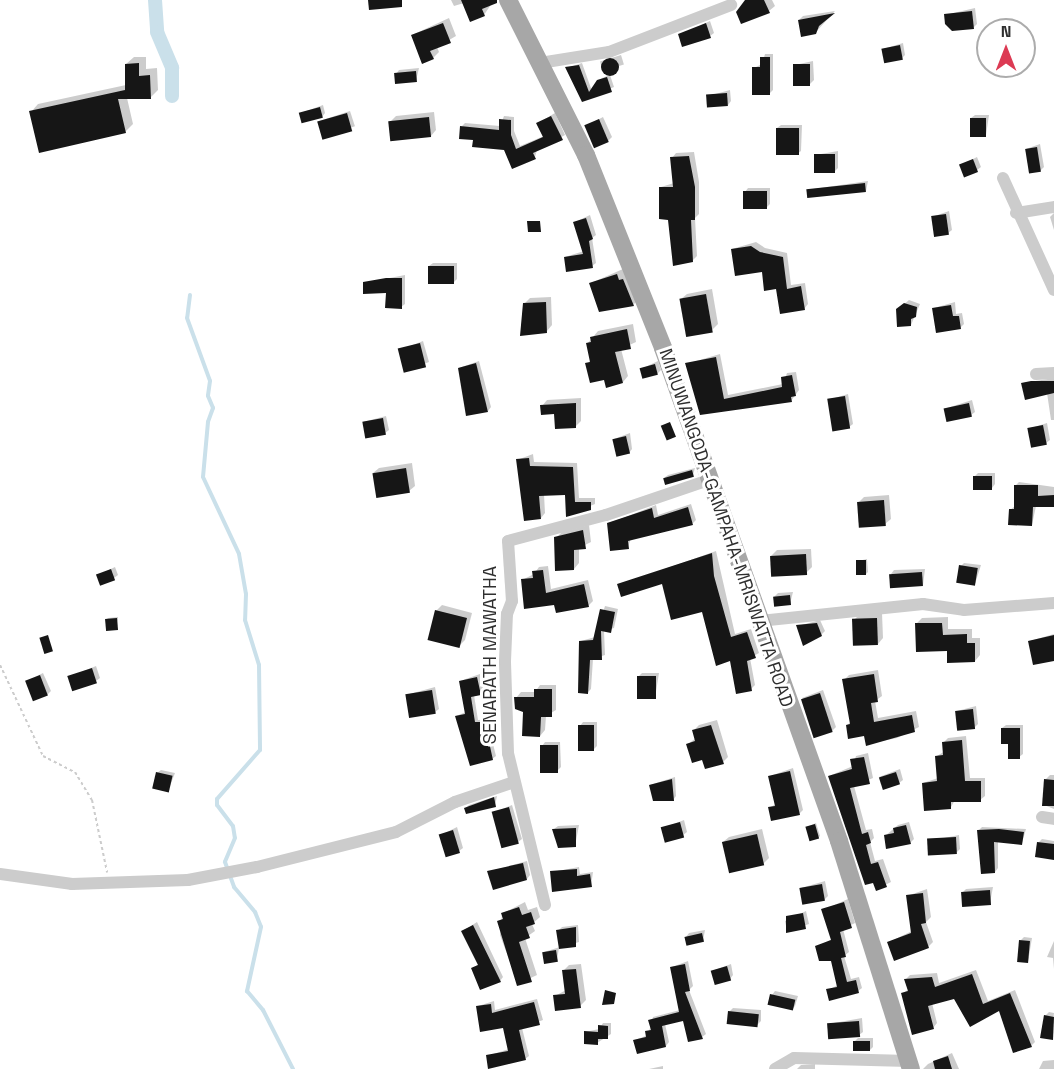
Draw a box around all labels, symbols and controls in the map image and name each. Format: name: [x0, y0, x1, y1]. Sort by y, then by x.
north arrow: [976, 18, 1036, 78]
text: N: [1001, 21, 1011, 42]
street label: MINUWANGODA-GAMPAHA-MRISWATTA ROAD: [654, 346, 798, 710]
street label: SENARATH MAWATHA: [479, 566, 501, 744]

